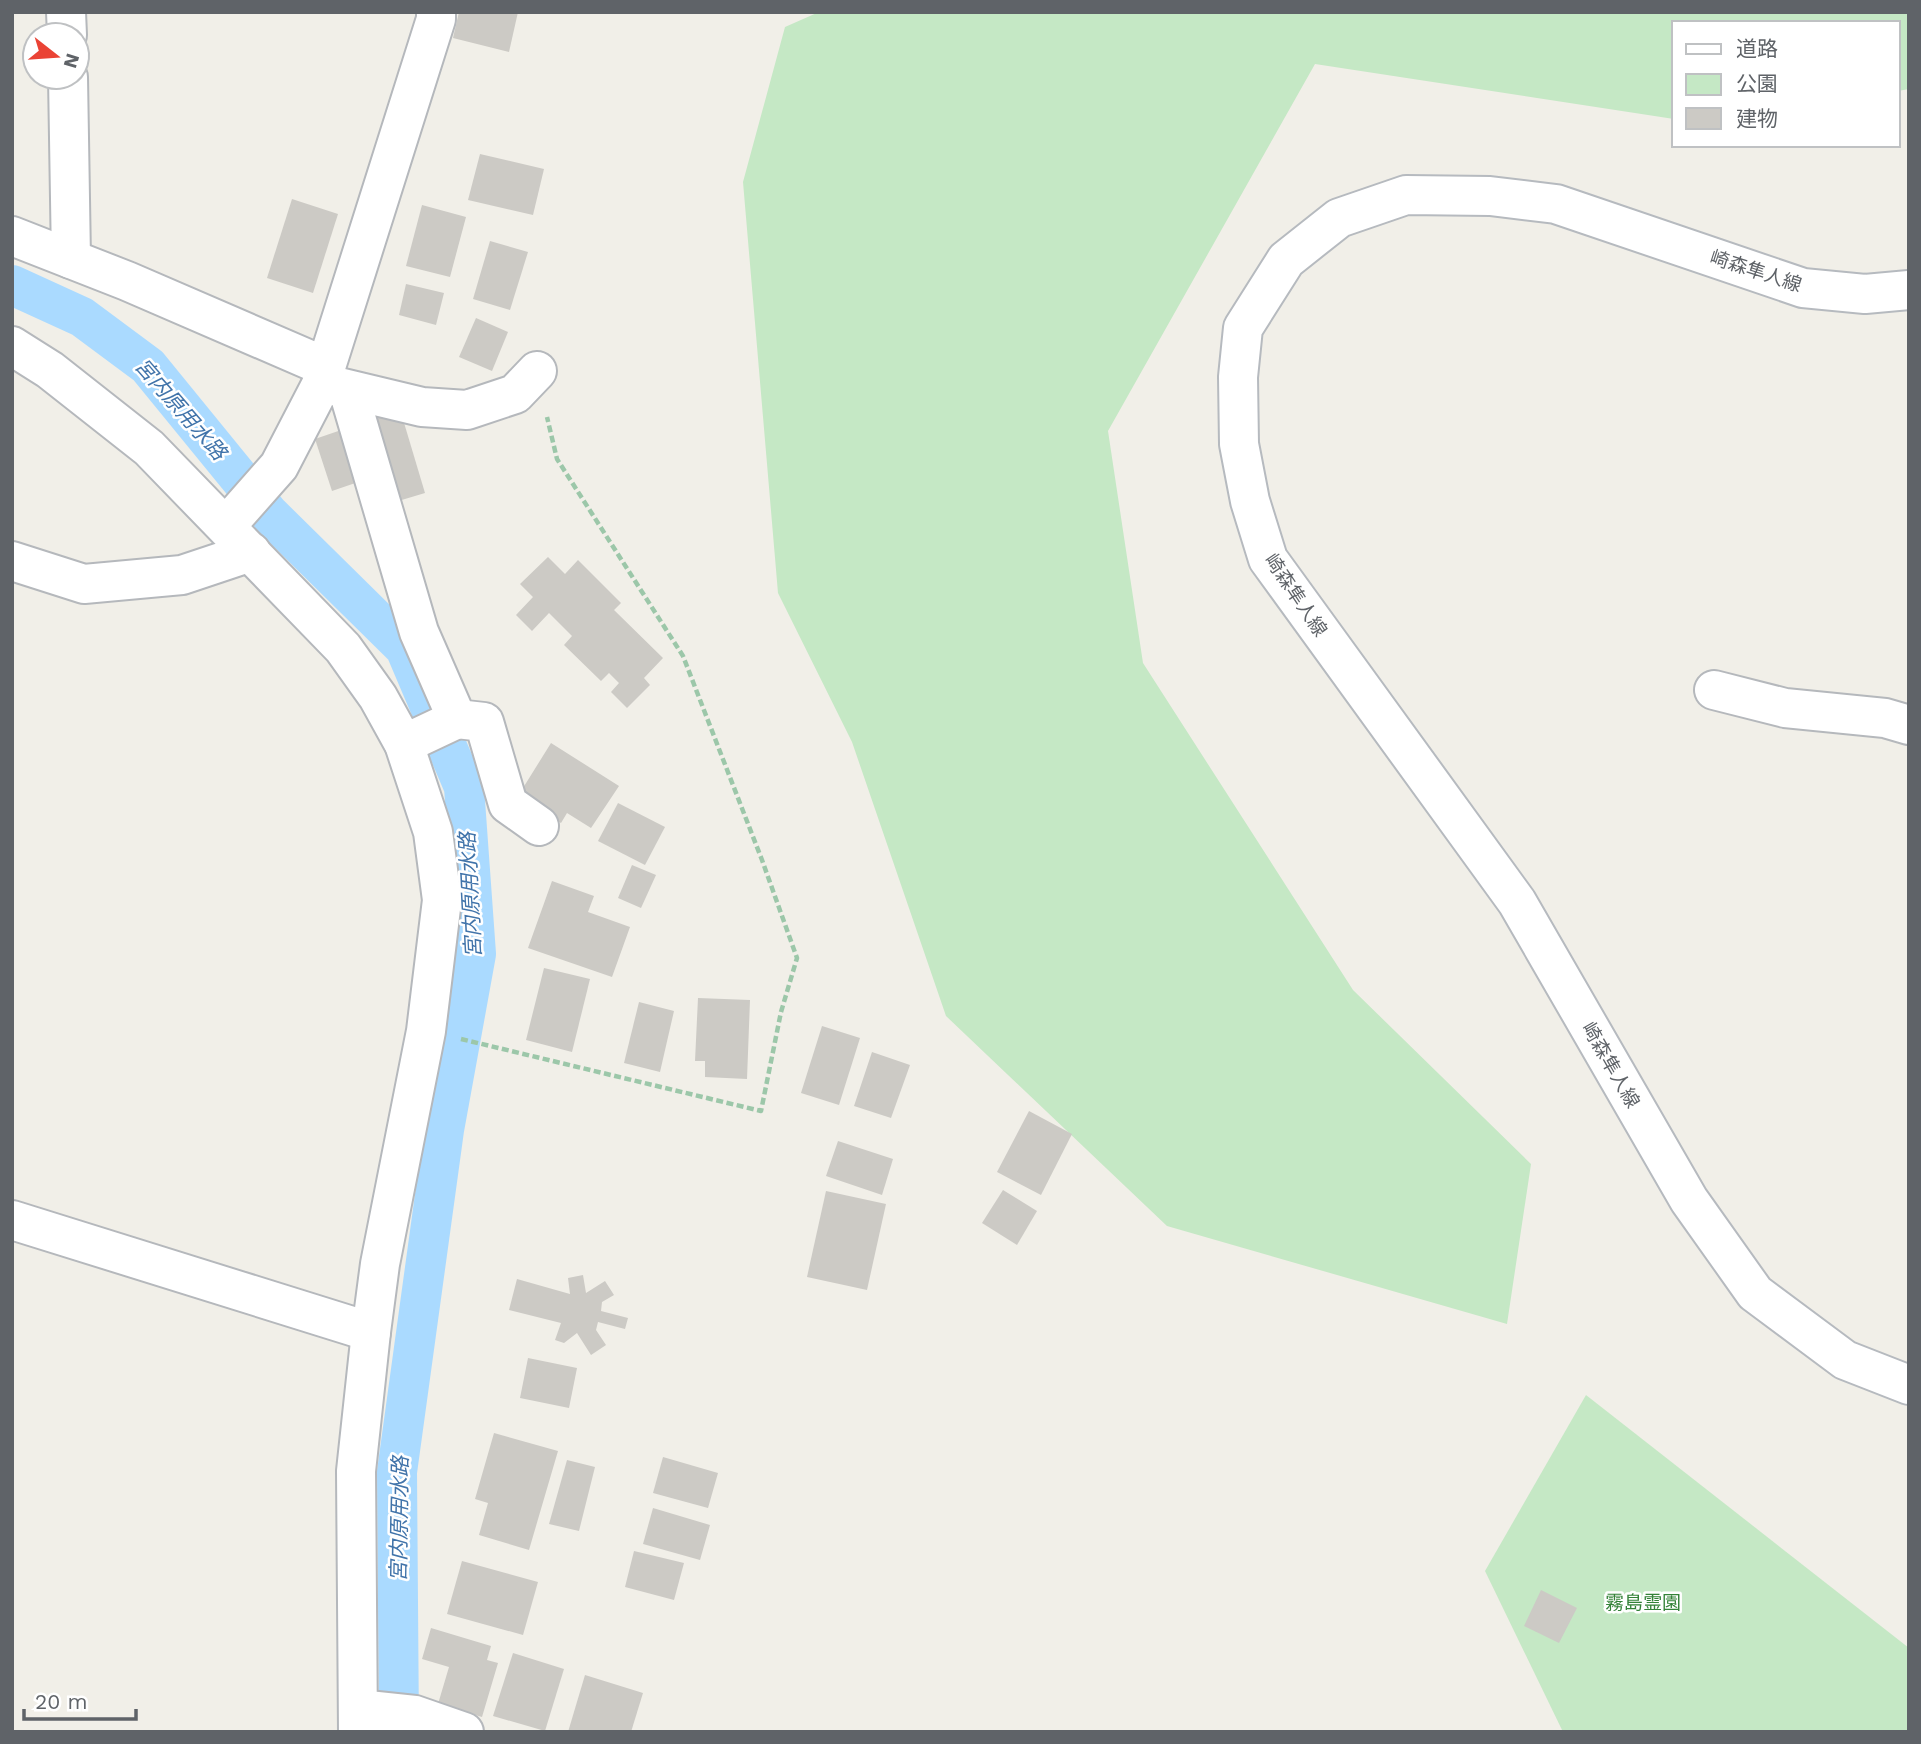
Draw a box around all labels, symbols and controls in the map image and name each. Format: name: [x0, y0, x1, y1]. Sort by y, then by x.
north arrow: [21, 21, 91, 91]
legend: [1672, 21, 1900, 147]
text: 道路: [1736, 36, 1778, 61]
text: N: [59, 51, 85, 71]
text: 公園: [1736, 71, 1778, 96]
text: 建物: [1736, 106, 1778, 131]
street label: 崎森隼人線: [1707, 245, 1805, 297]
water label: 宮内原用水路: [130, 353, 233, 466]
street label: 崎森隼人線: [1260, 549, 1332, 641]
water label: 宮内原用水路: [454, 829, 486, 959]
street label: 崎森隼人線: [1577, 1018, 1645, 1112]
water label: 宮内原用水路: [385, 1454, 413, 1582]
park label: 霧島霊園: [1605, 1591, 1681, 1614]
scale bar: [24, 1678, 136, 1722]
text: 20 m: [35, 1689, 87, 1714]

